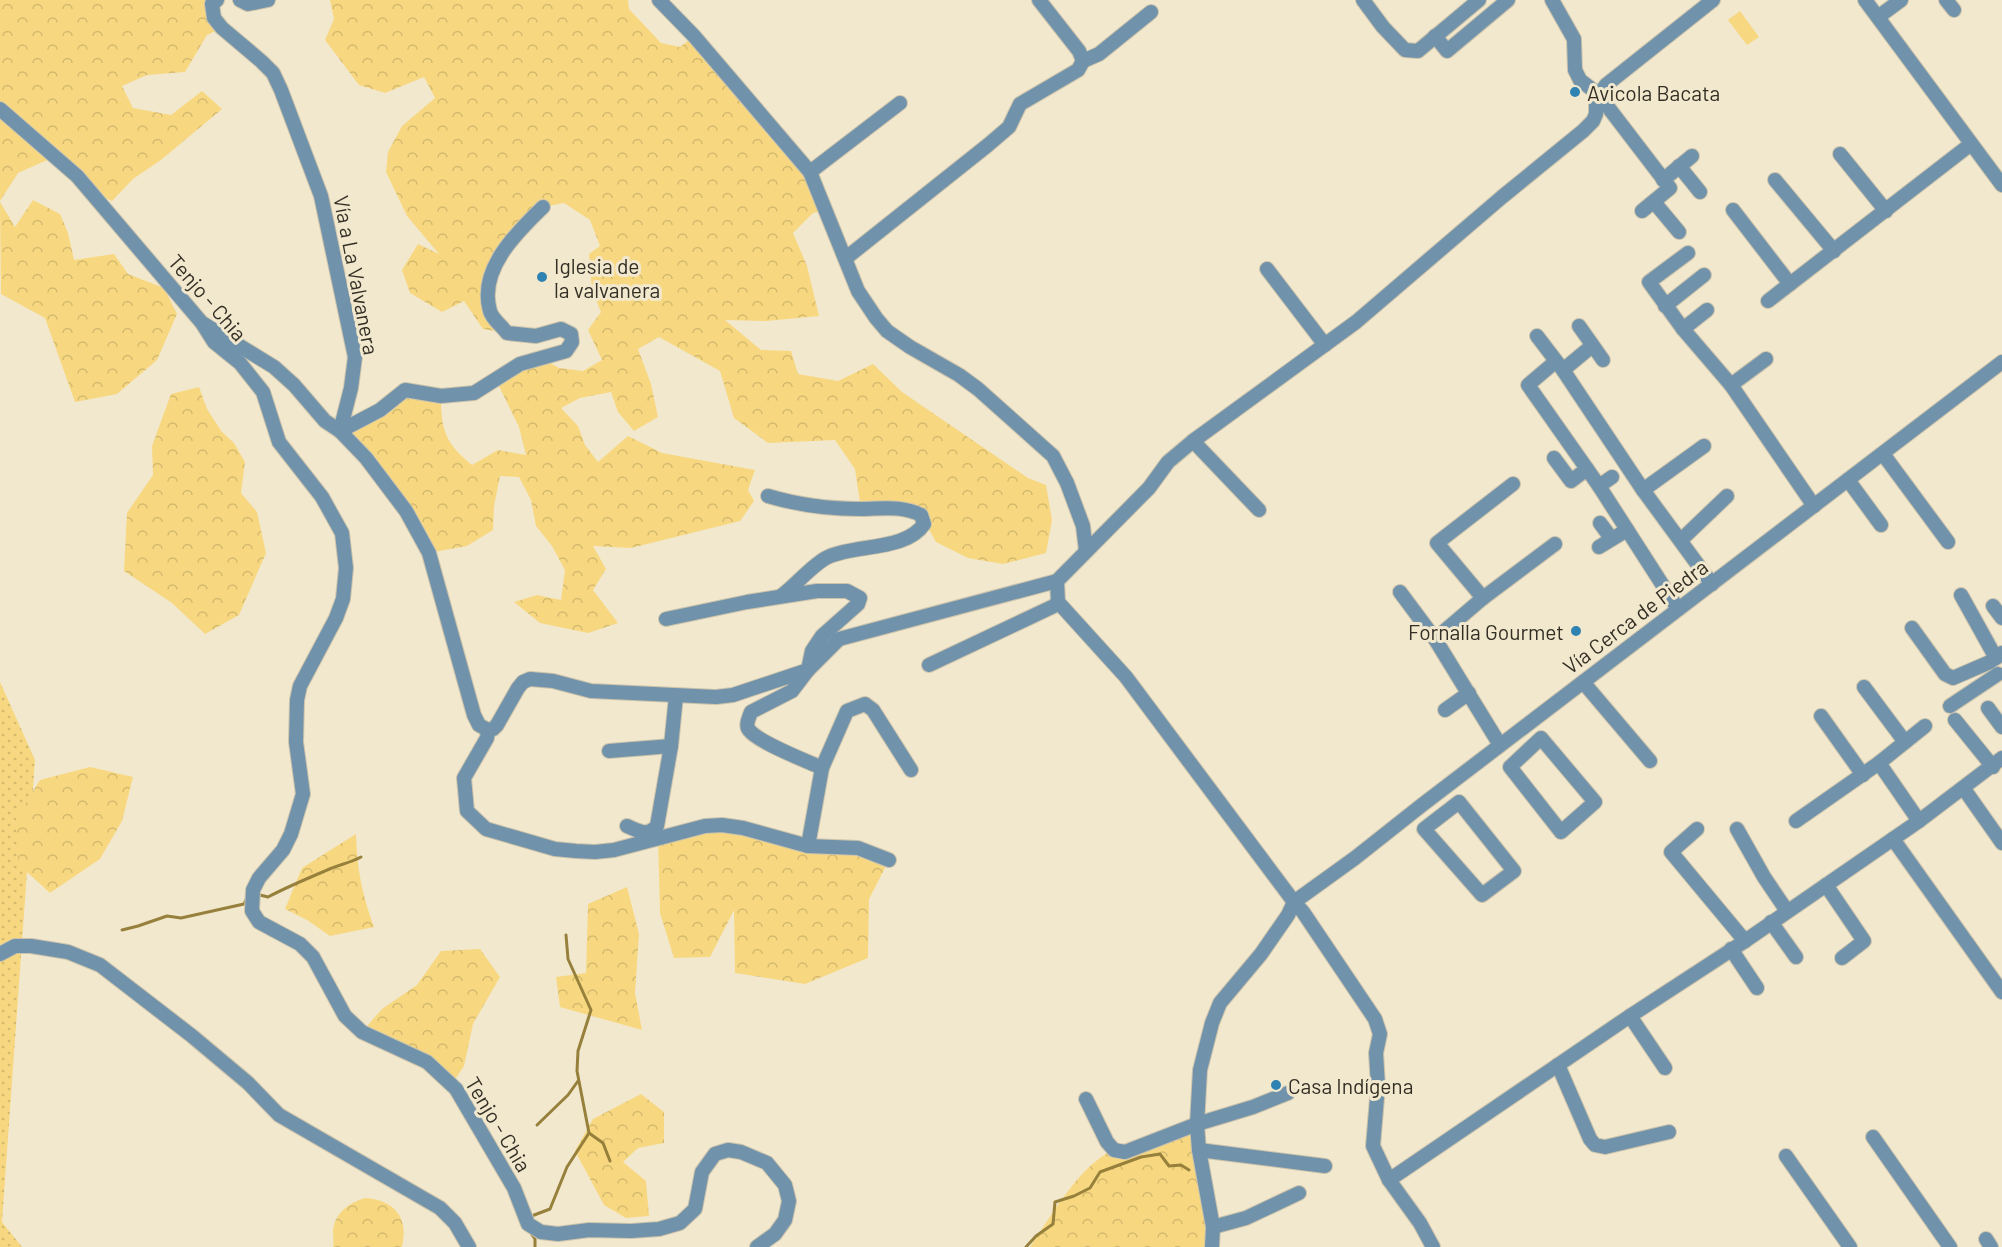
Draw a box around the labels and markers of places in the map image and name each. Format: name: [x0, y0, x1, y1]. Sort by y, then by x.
place label: Avicola Bacata: [1587, 80, 1720, 105]
marker: Avicola Bacata: [1568, 85, 1582, 99]
place label: Iglesia de la valvanera: [554, 253, 660, 302]
marker: Iglesia de la valvanera: [535, 270, 549, 284]
place label: Fornalla Gourmet: [1408, 619, 1564, 644]
marker: Fornalla Gourmet: [1569, 624, 1583, 638]
place label: Casa Indígena: [1288, 1073, 1413, 1098]
marker: Casa Indígena: [1269, 1078, 1283, 1092]

